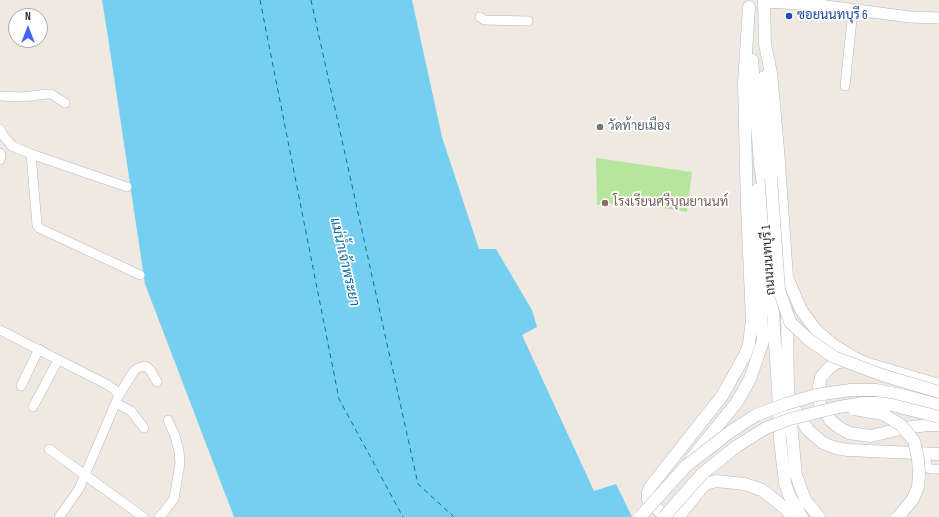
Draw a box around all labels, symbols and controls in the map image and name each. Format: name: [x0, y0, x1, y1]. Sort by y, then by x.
north arrow: [8, 8, 48, 48]
place label: ซอยนนทบุรี 6: [797, 8, 868, 24]
text: N: [25, 10, 31, 23]
marker: ซอยนนทบุรี 6: [784, 11, 794, 21]
place label: วัดท้ายเมือง: [608, 119, 670, 135]
marker: วัดท้ายเมือง: [595, 122, 605, 132]
place label: โรงเรียนศรีบุณยานนท์: [613, 195, 728, 211]
marker: โรงเรียนศรีบุณยานนท์: [600, 198, 610, 208]
water label: แม่น้ำเจ้าพระยา: [326, 216, 362, 308]
street label: ถนนนนทบุรี 1: [759, 224, 779, 296]

